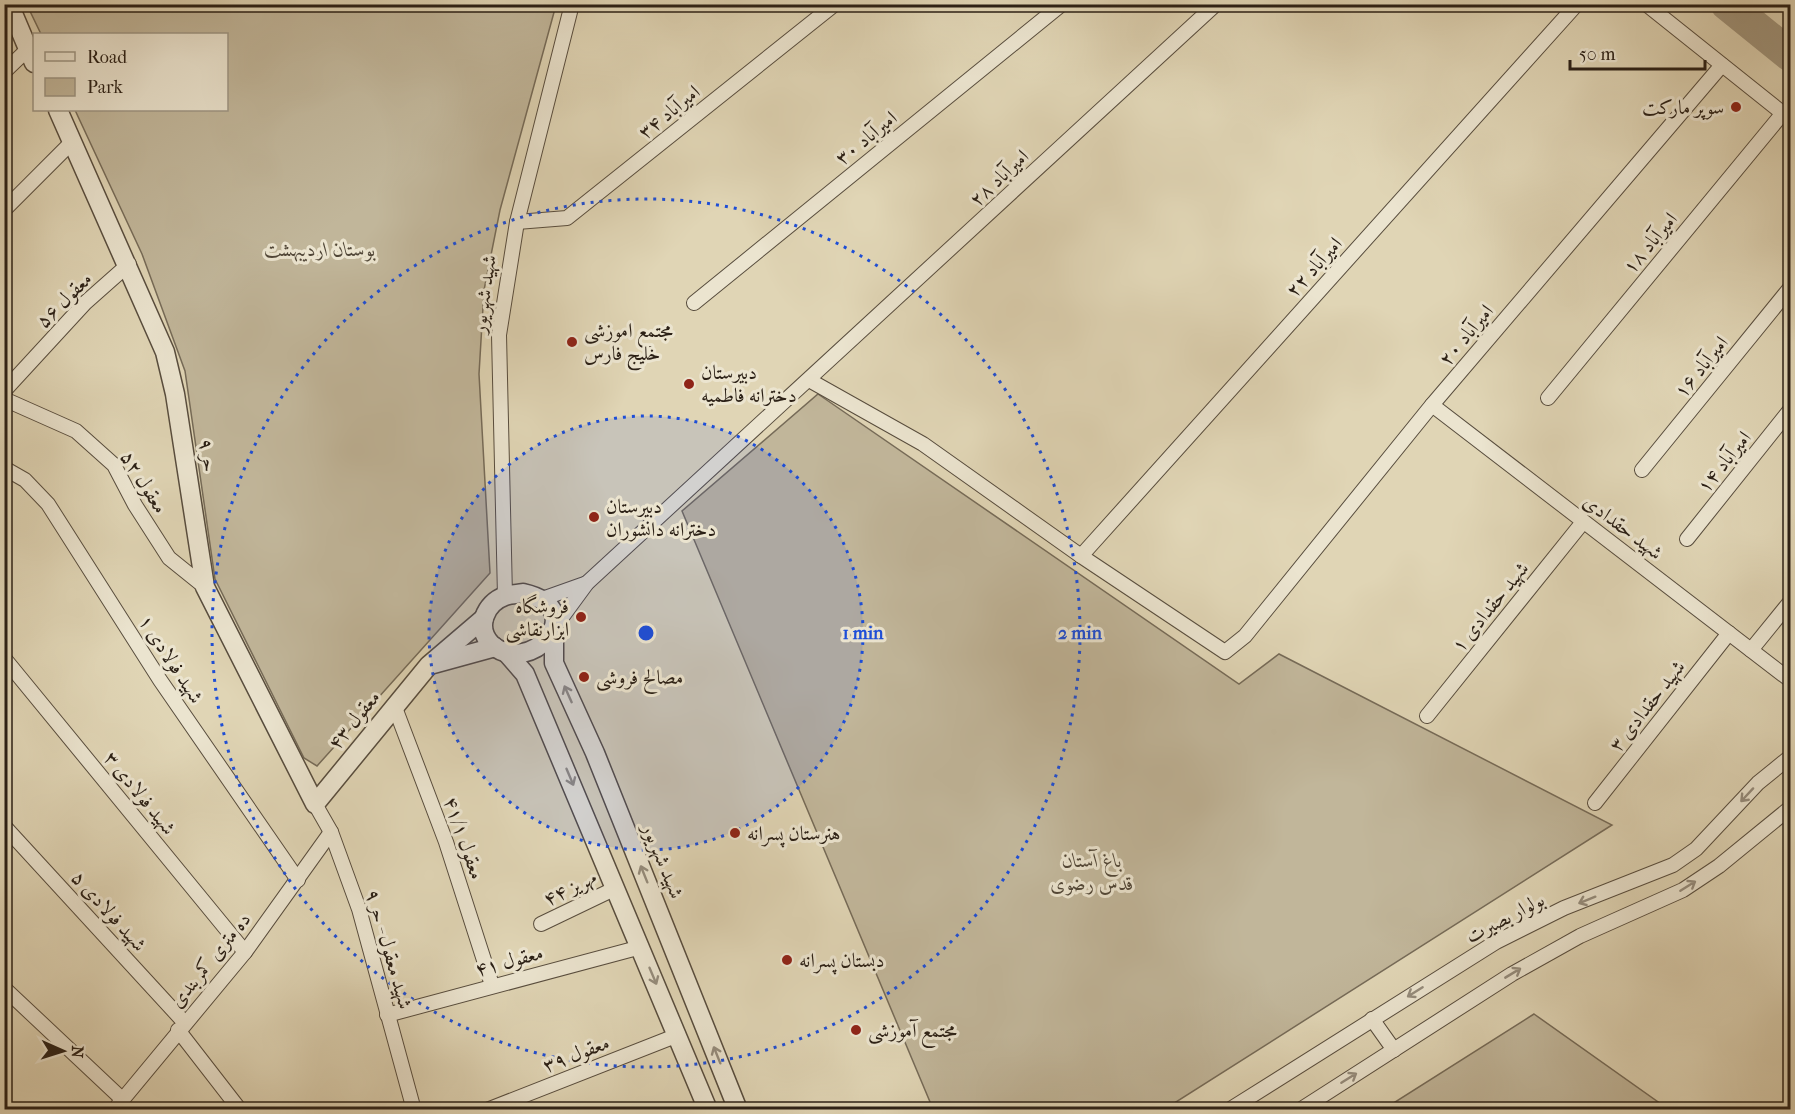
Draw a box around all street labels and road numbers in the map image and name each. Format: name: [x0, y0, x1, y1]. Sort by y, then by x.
street label: امیرآباد ۳۴: [633, 79, 704, 144]
street label: امیرآباد ۳۰: [830, 105, 901, 170]
street label: امیرآباد ۲۸: [964, 144, 1033, 211]
street label: امیرآباد ۱۸: [1617, 207, 1682, 278]
street label: امیرآباد ۲۲: [1280, 232, 1347, 302]
street label: شهید شهریور: [467, 253, 502, 337]
street label: معقول ۵۶: [31, 267, 97, 333]
street label: امیرآباد ۲۰: [1433, 299, 1498, 370]
street label: امیرآباد ۱۶: [1668, 331, 1733, 402]
street label: امیرآباد ۱۴: [1691, 426, 1756, 497]
street label: حر ۹: [194, 437, 222, 473]
street label: معقول ۵۲: [115, 447, 172, 518]
street label: شهید حقدادی: [1578, 490, 1667, 565]
street label: شهید حقدادی ۱: [1447, 557, 1534, 657]
street label: شهید فولادی ۱: [133, 611, 208, 708]
street label: شهید حقدادی ۳: [1604, 656, 1691, 757]
street label: معقول ۴۳: [323, 686, 386, 755]
street label: شهید فولادی ۳: [99, 747, 181, 840]
street label: معقول ۴۱/۱: [438, 794, 489, 883]
street label: شهید شهریور: [636, 818, 688, 902]
street label: مهریز ۴۴: [540, 865, 601, 912]
street label: شهید فولادی ۵: [66, 866, 151, 957]
street label: شهید معقول - حر ۹: [360, 886, 417, 1012]
street label: بولوار بصیرت: [1462, 888, 1549, 949]
street label: ده متری کمربندی: [165, 908, 256, 1013]
street label: معقول ۴۱: [473, 941, 546, 982]
street label: معقول ۳۹: [540, 1031, 613, 1078]

